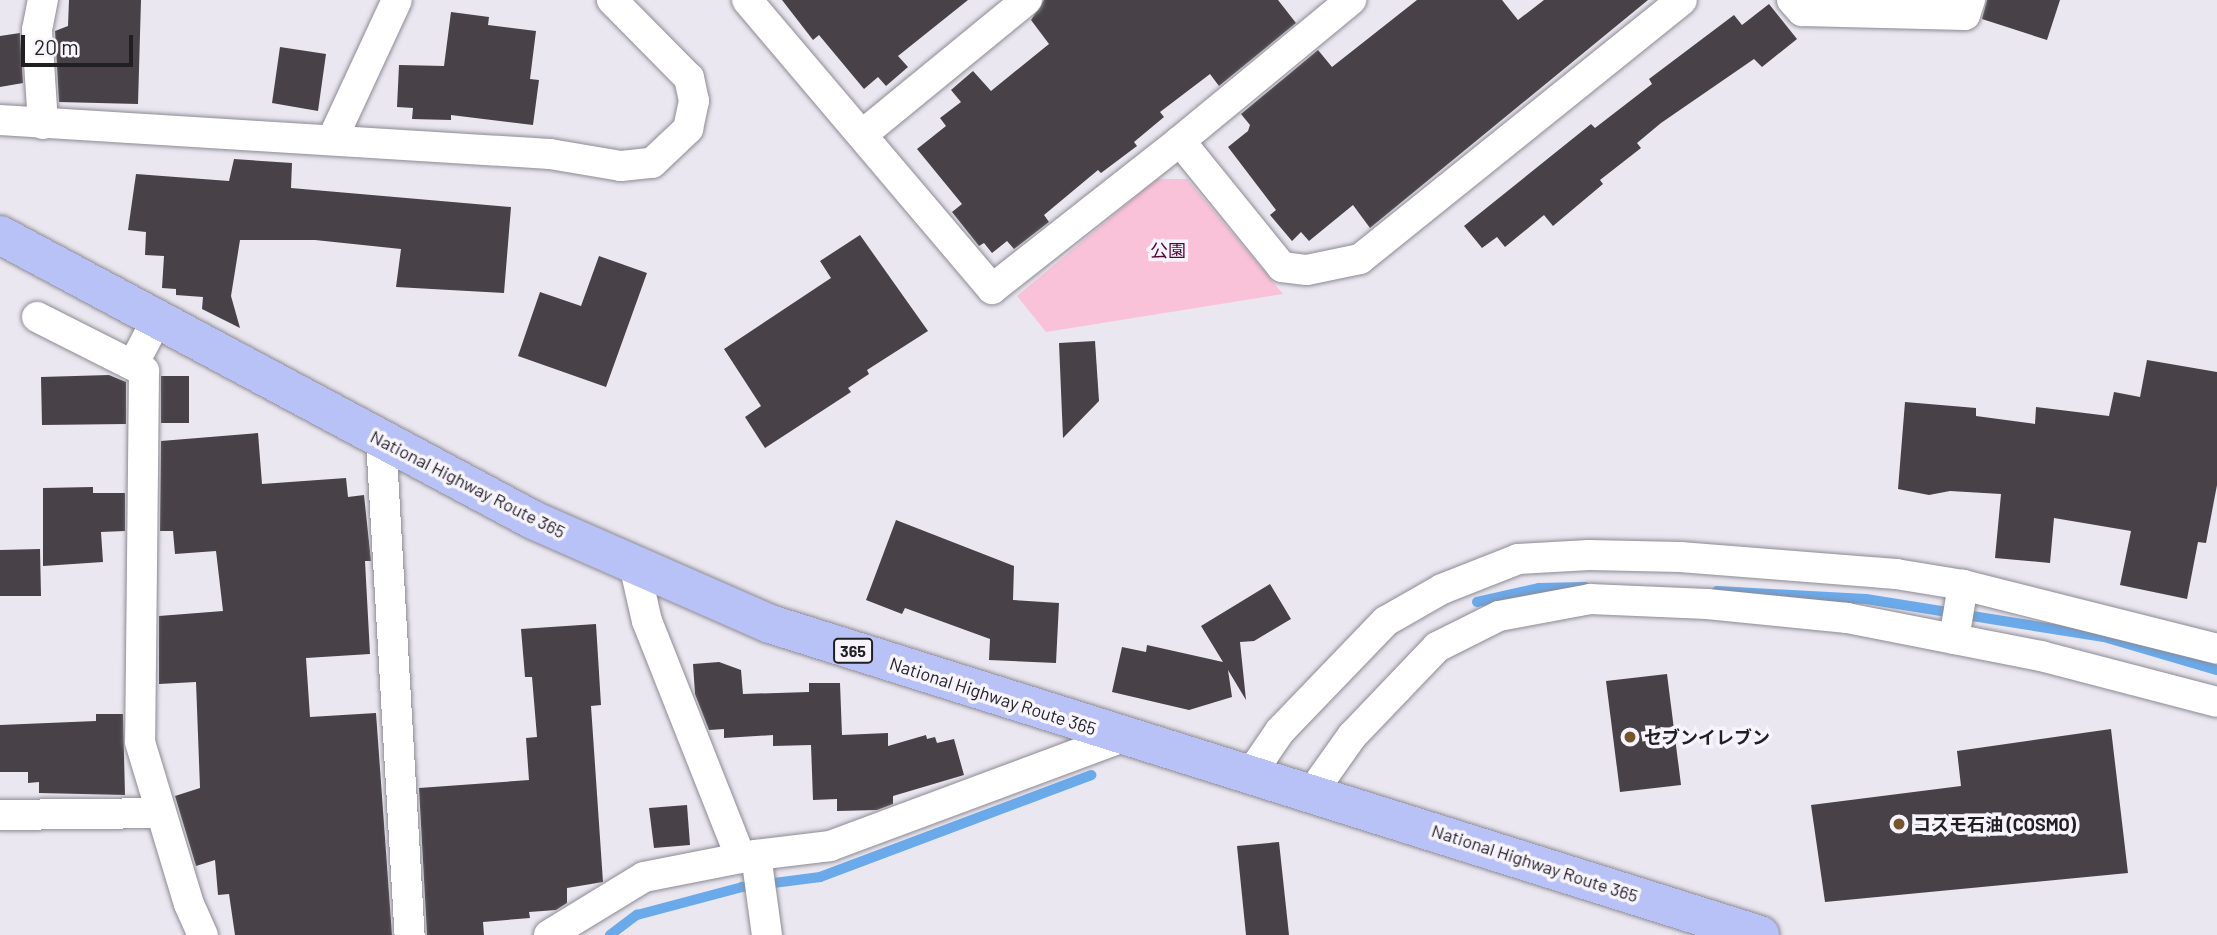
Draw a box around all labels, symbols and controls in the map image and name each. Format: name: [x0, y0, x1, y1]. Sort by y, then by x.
scale bar: [24, 21, 136, 65]
text: 20 m: [34, 34, 79, 59]
park label: 公園: [1150, 239, 1186, 261]
street label: National Highway Route 365: [367, 425, 569, 543]
road number: 365: [832, 638, 874, 664]
street label: National Highway Route 365: [887, 652, 1099, 740]
place label: セブンイレブン: [1644, 726, 1770, 748]
marker: セブンイレブン: [1622, 729, 1638, 745]
place label: コスモ石油 (COSMO): [1913, 813, 2076, 835]
marker: コスモ石油 (COSMO): [1891, 816, 1907, 832]
street label: National Highway Route 365: [1429, 819, 1641, 907]

